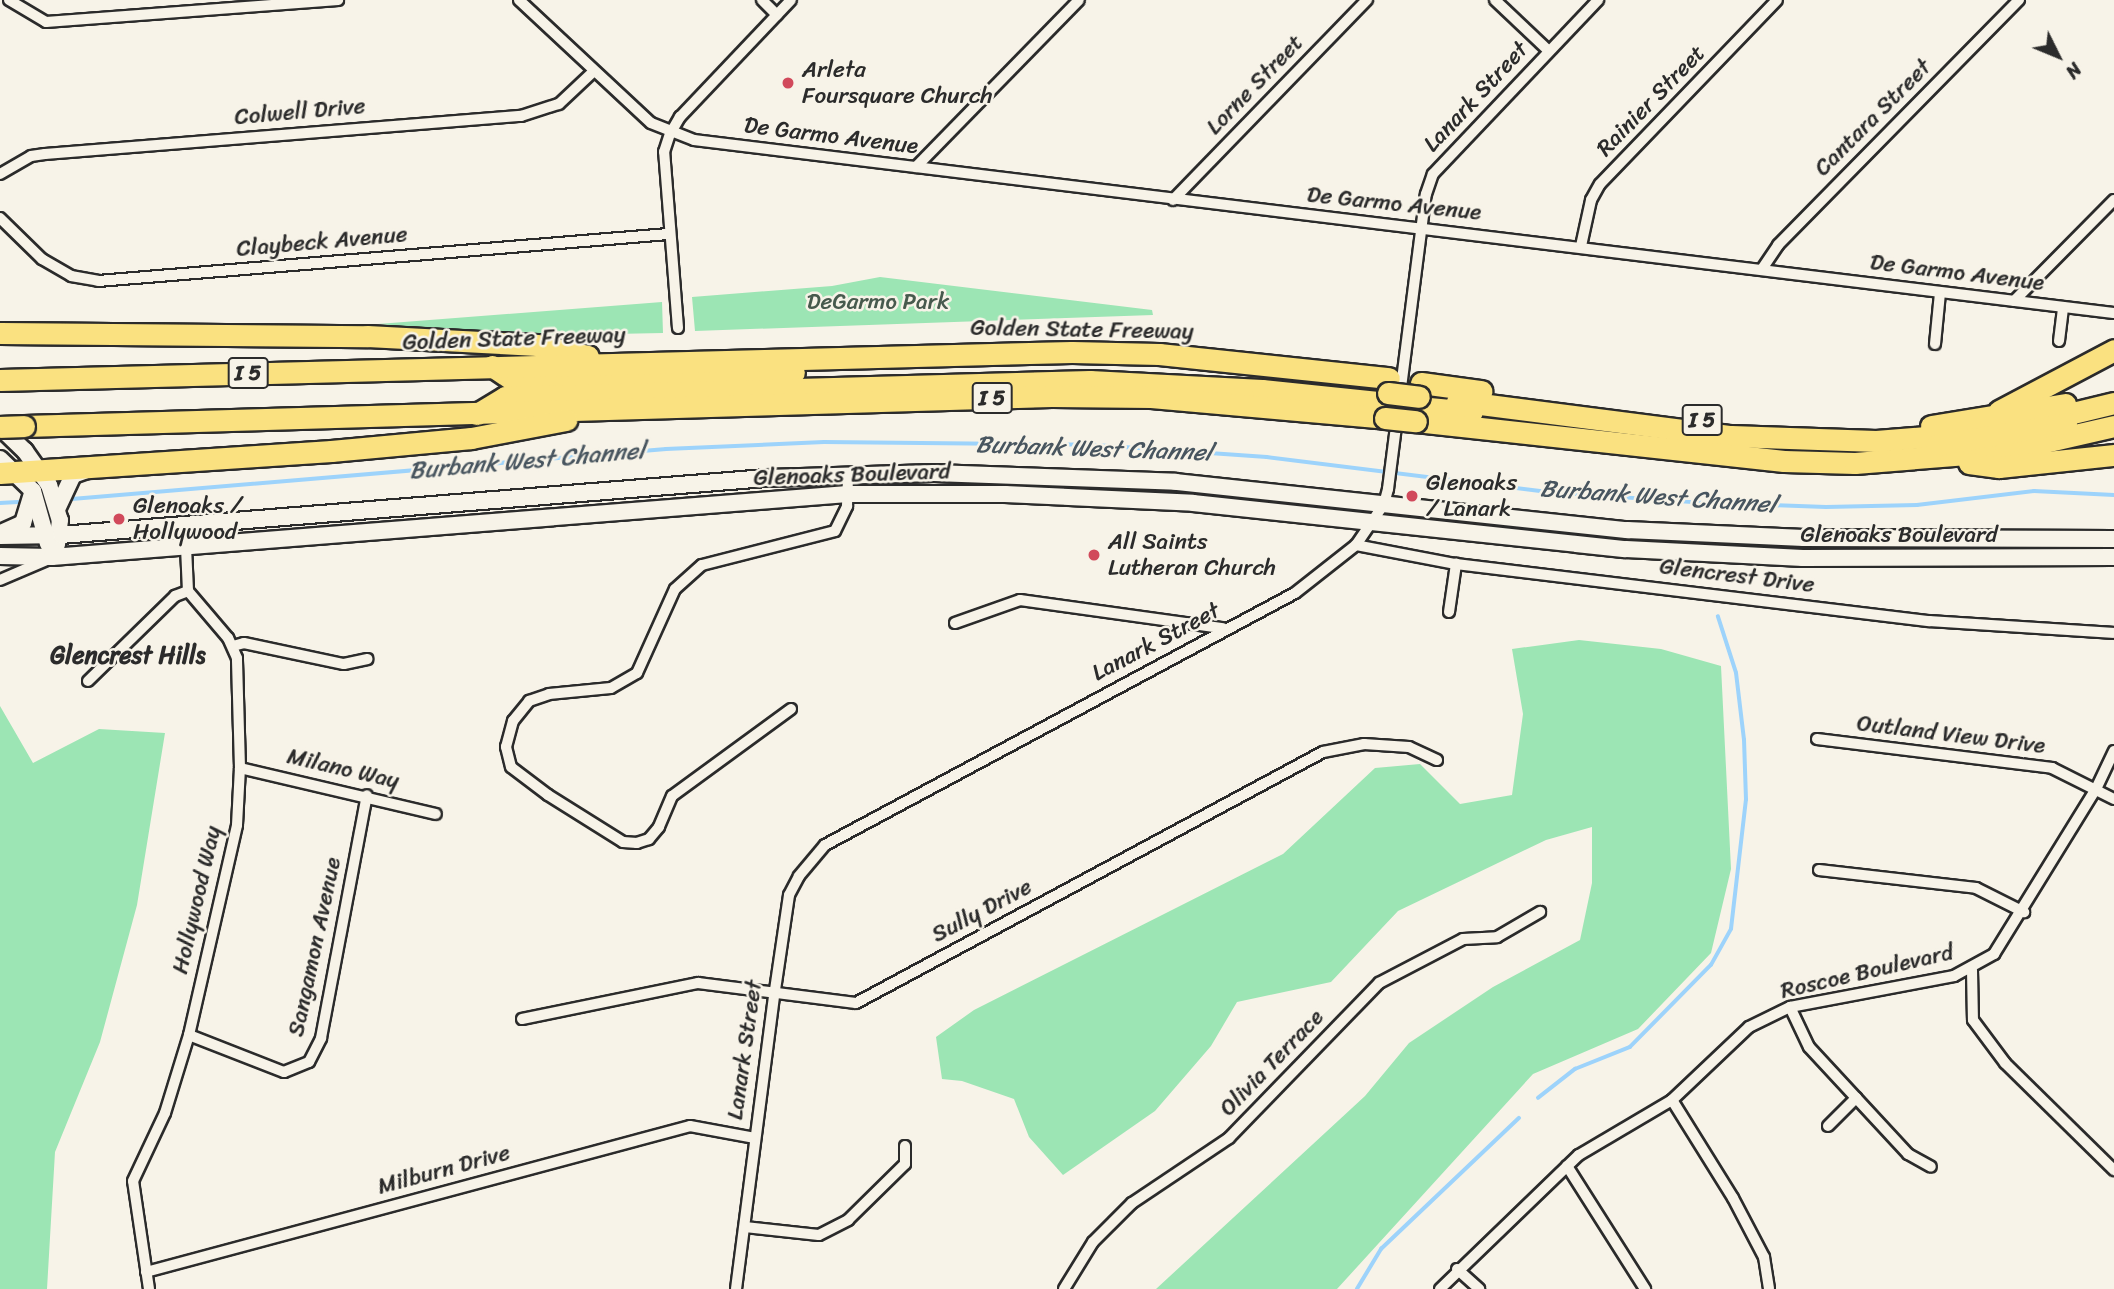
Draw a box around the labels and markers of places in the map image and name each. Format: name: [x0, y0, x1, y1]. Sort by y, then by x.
place label: Arleta Foursquare Church: [802, 56, 993, 110]
marker: Arleta Foursquare Church: [780, 75, 796, 91]
place label: Glenoaks / Lanark: [1426, 469, 1517, 523]
marker: Glenoaks / Lanark: [1404, 488, 1420, 504]
place label: Glenoaks / Hollywood: [133, 492, 242, 546]
marker: Glenoaks / Hollywood: [111, 511, 127, 527]
place label: All Saints Lutheran Church: [1108, 528, 1276, 582]
marker: All Saints Lutheran Church: [1086, 547, 1102, 563]

